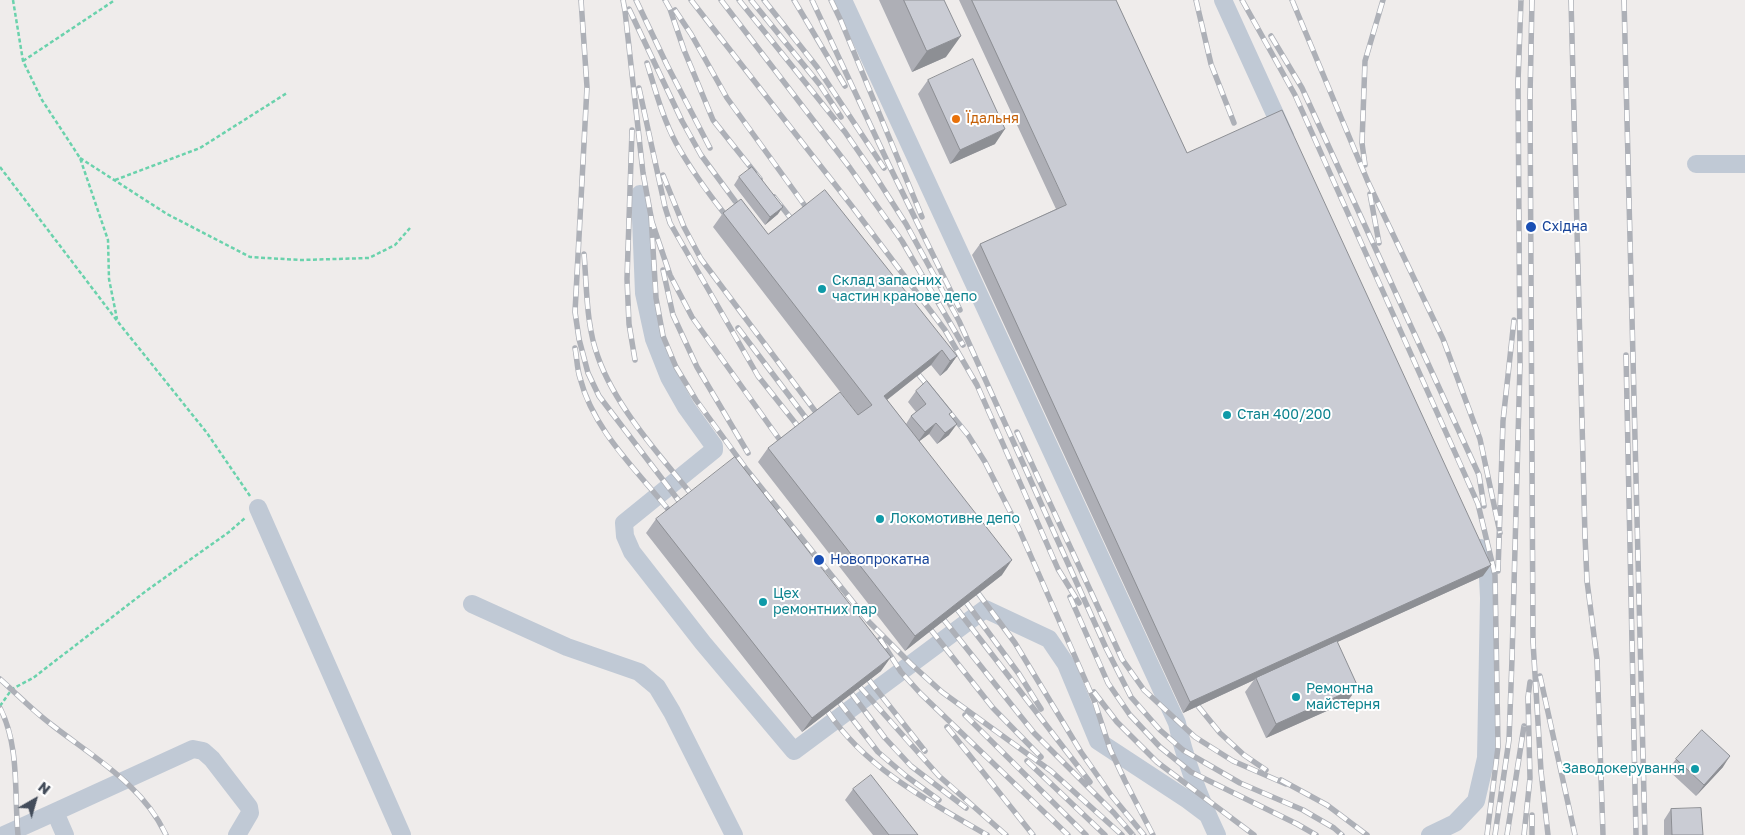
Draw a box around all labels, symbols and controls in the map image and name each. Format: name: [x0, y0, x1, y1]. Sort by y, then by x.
place label: Їдальня: [966, 111, 1019, 127]
marker: Їдальня: [950, 113, 962, 125]
place label: Східна: [1542, 219, 1588, 235]
marker: Східна: [1524, 220, 1538, 234]
place label: Склад запасних частин кранове депо: [832, 273, 977, 306]
marker: Склад запасних частин кранове депо: [816, 283, 828, 295]
place label: Стан 400/200: [1237, 407, 1331, 423]
marker: Стан 400/200: [1221, 409, 1233, 421]
place label: Локомотивне депо: [890, 511, 1020, 527]
marker: Локомотивне депо: [874, 513, 886, 525]
place label: Новопрокатна: [830, 552, 930, 568]
marker: Новопрокатна: [812, 553, 826, 567]
place label: Цех ремонтних пар: [773, 586, 877, 618]
marker: Цех ремонтних пар: [757, 596, 769, 608]
place label: Ремонтна майстерня: [1306, 681, 1380, 714]
marker: Ремонтна майстерня: [1290, 691, 1302, 703]
place label: Заводокерування: [1562, 761, 1685, 777]
marker: Заводокерування: [1689, 763, 1701, 775]
north arrow: [10, 775, 60, 825]
text: N: [35, 778, 54, 798]

